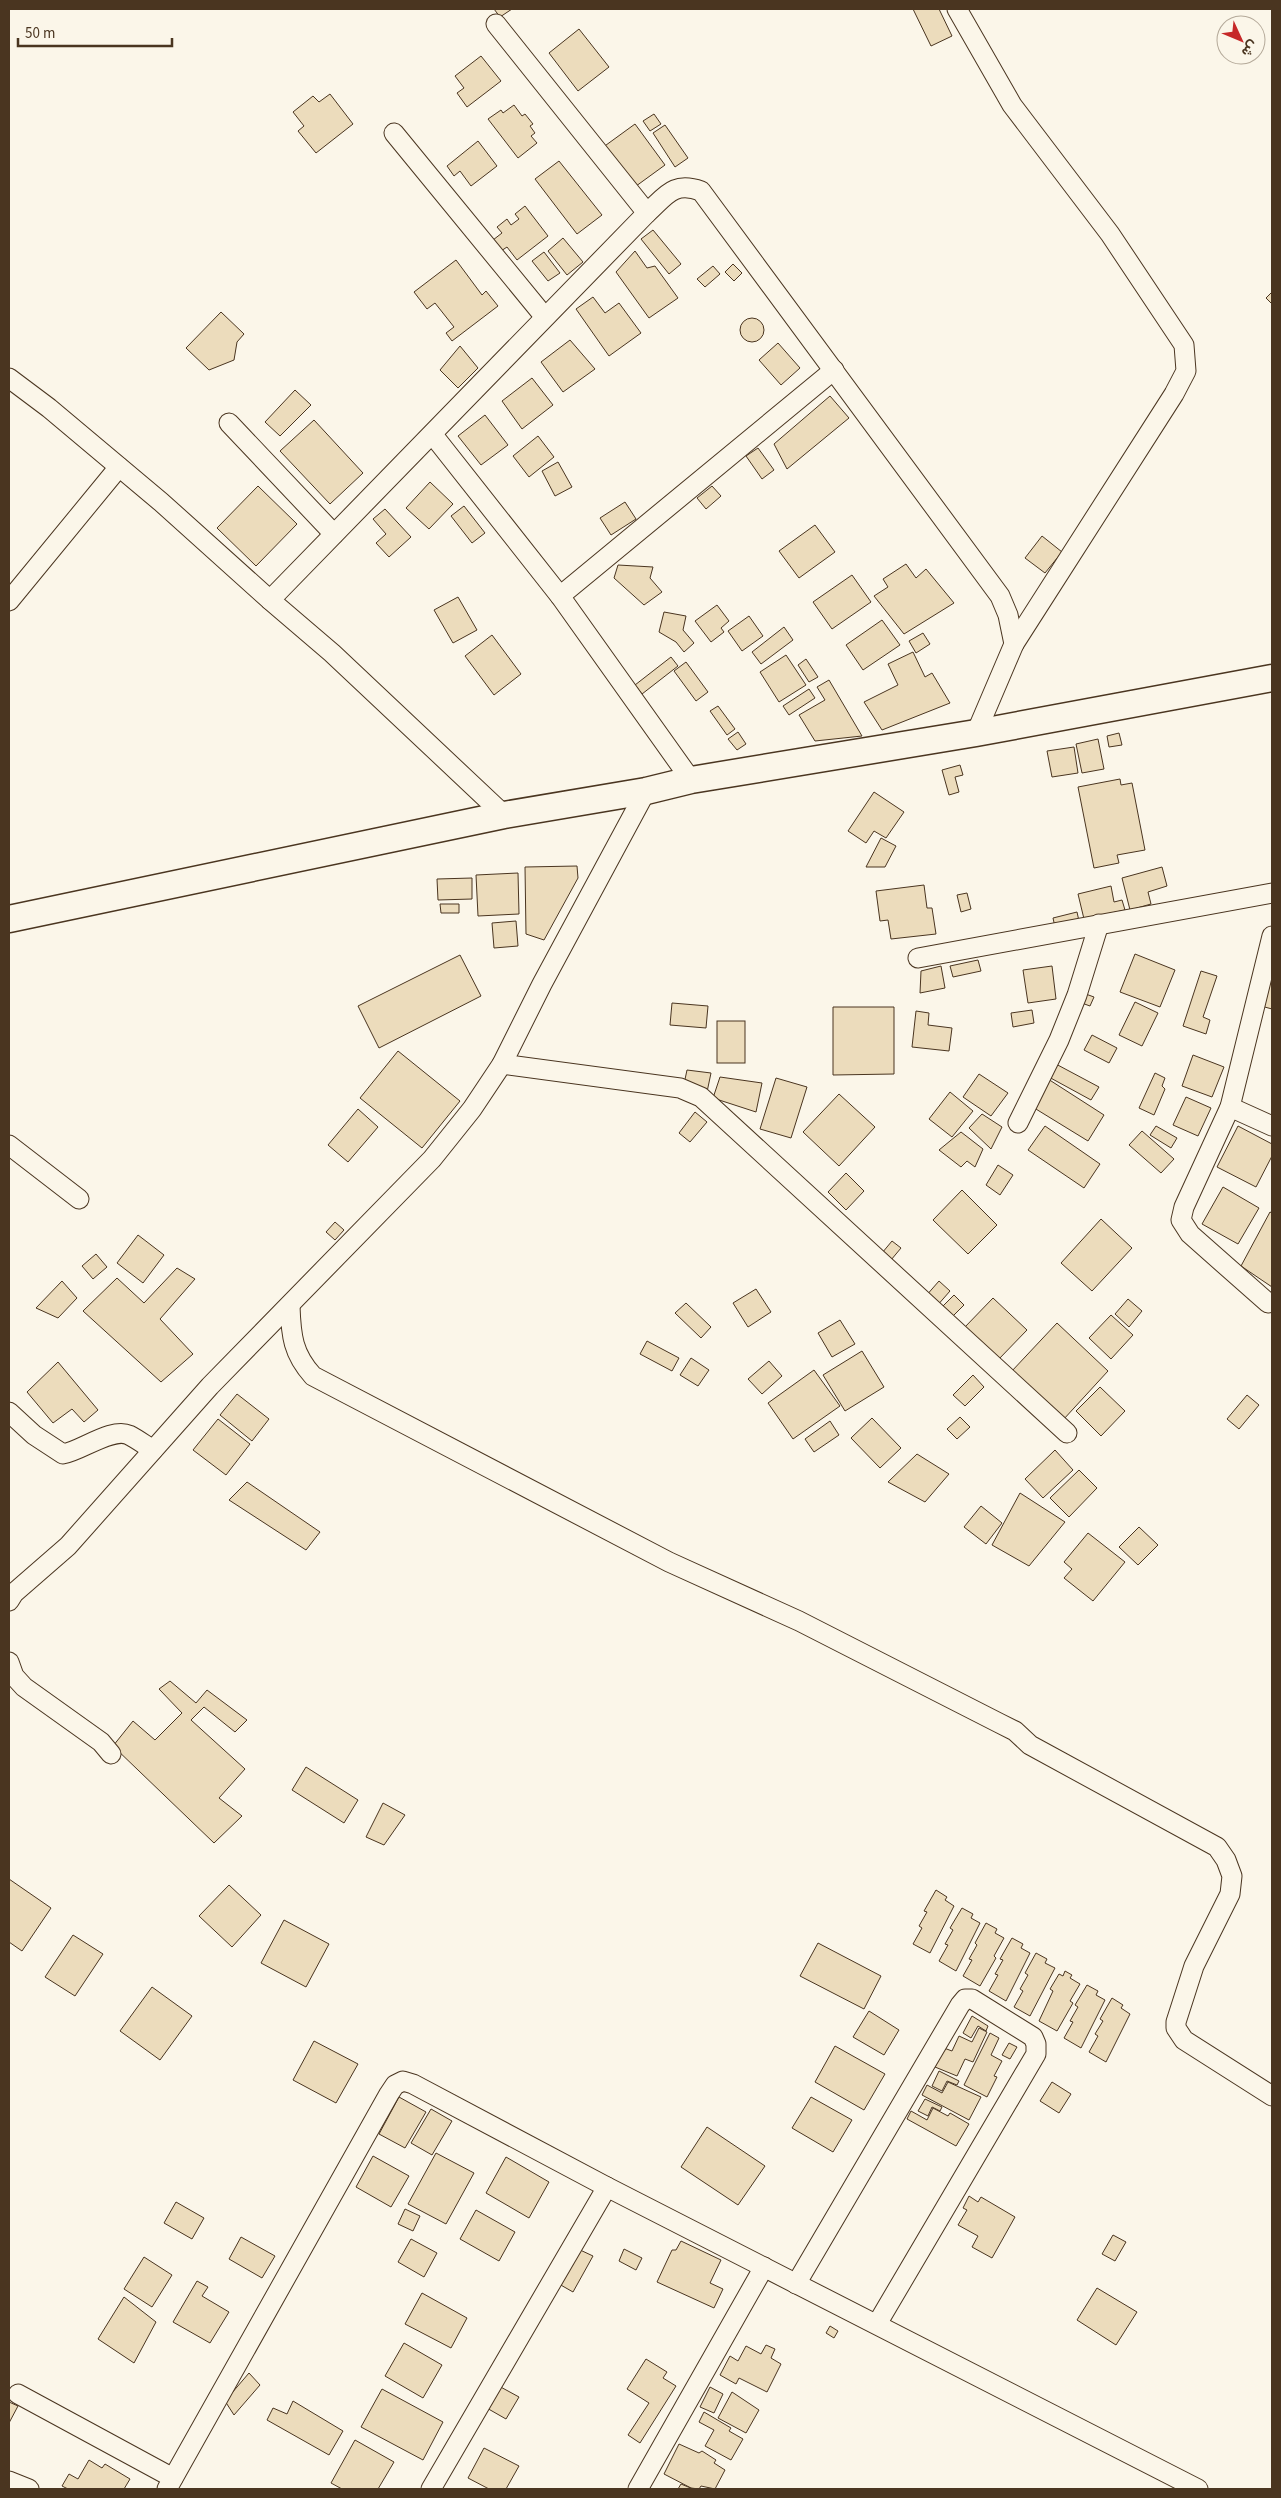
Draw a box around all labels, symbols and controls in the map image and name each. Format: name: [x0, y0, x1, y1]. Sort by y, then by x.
scale bar: [18, 15, 171, 47]
north arrow: [1216, 15, 1266, 65]
text: 50 m: [25, 23, 55, 44]
text: ش: [1236, 35, 1263, 61]

